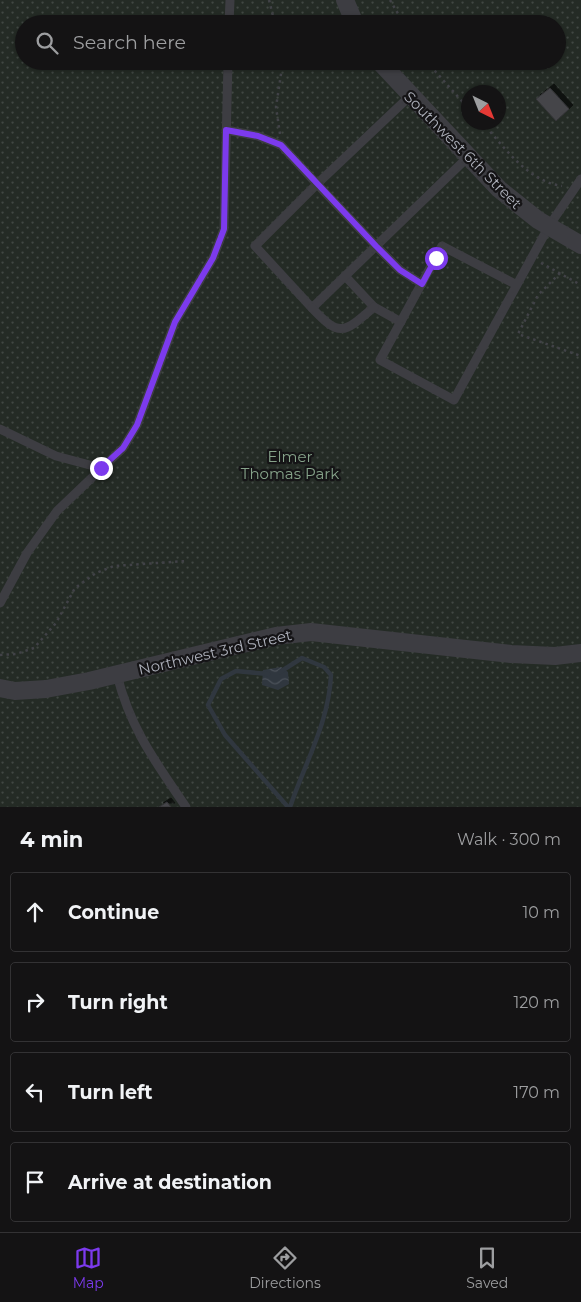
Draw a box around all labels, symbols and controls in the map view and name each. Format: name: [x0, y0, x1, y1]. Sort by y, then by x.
search box: [15, 15, 566, 70]
icon: search: [33, 29, 61, 57]
text: Search here: [73, 31, 186, 54]
north arrow: [461, 85, 506, 130]
street label: Southwest 6th Street: [400, 87, 526, 213]
route start: [425, 247, 448, 270]
park label: Elmer Thomas Park: [241, 447, 339, 483]
route end: [90, 457, 113, 480]
street label: Northwest 3rd Street: [136, 625, 294, 679]
text: 4 min: [20, 827, 83, 852]
text: Walk · 300 m: [457, 830, 561, 849]
icon: ahead: [21, 898, 49, 926]
text: Continue: [68, 901, 159, 924]
text: 10 m: [522, 903, 560, 922]
icon: right: [21, 988, 49, 1016]
text: Turn right: [68, 991, 168, 1014]
text: 120 m: [513, 993, 560, 1012]
icon: left: [21, 1078, 49, 1106]
text: Turn left: [68, 1081, 153, 1104]
text: 170 m: [513, 1083, 560, 1102]
icon: arrive: [21, 1168, 49, 1196]
text: Arrive at destination: [68, 1171, 272, 1194]
tab: Map: [73, 1244, 104, 1292]
tab: Directions: [249, 1244, 321, 1292]
tab: Saved: [466, 1244, 508, 1292]

